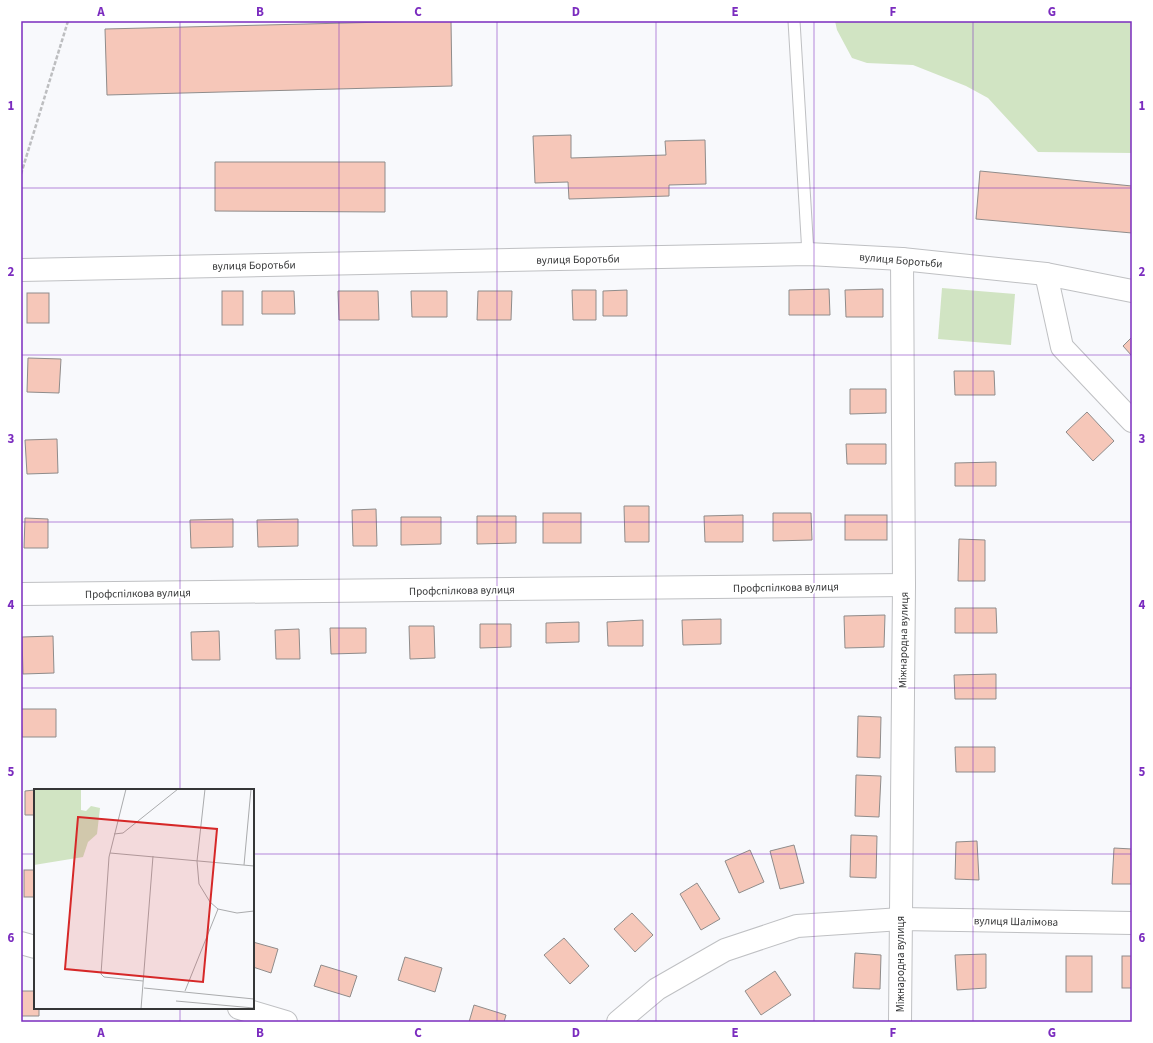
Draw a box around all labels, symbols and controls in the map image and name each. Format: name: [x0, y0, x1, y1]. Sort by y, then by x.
text: A: [96, 3, 105, 21]
text: B: [256, 3, 264, 21]
text: C: [414, 3, 422, 21]
text: D: [572, 3, 580, 21]
text: E: [731, 3, 739, 21]
text: F: [890, 3, 897, 21]
text: G: [1048, 3, 1056, 21]
text: 1: [8, 97, 15, 115]
text: 1: [1139, 97, 1146, 115]
street label: вулиця Боротьби: [859, 249, 943, 272]
street label: вулиця Боротьби: [536, 251, 620, 268]
street label: вулиця Боротьби: [212, 257, 296, 274]
text: 2: [8, 263, 15, 281]
text: 2: [1139, 263, 1146, 281]
text: 3: [8, 430, 15, 448]
text: 3: [1139, 430, 1146, 448]
street label: Профспілкова вулиця: [733, 579, 839, 596]
street label: Профспілкова вулиця: [409, 582, 515, 599]
street label: Профспілкова вулиця: [85, 585, 191, 602]
street label: Міжнародна вулиця: [895, 592, 912, 688]
text: 4: [8, 596, 15, 614]
text: 4: [1139, 596, 1146, 614]
text: 5: [8, 763, 15, 781]
text: 5: [1139, 763, 1146, 781]
inset map: [34, 789, 254, 1009]
street label: вулиця Шалімова: [974, 913, 1058, 930]
street label: Міжнародна вулиця: [893, 916, 908, 1012]
text: 6: [8, 929, 15, 947]
text: 6: [1139, 929, 1146, 947]
text: A: [96, 1024, 105, 1042]
text: B: [256, 1024, 264, 1042]
text: C: [414, 1024, 422, 1042]
text: D: [572, 1024, 580, 1042]
text: E: [731, 1024, 739, 1042]
text: F: [890, 1024, 897, 1042]
text: G: [1048, 1024, 1056, 1042]

